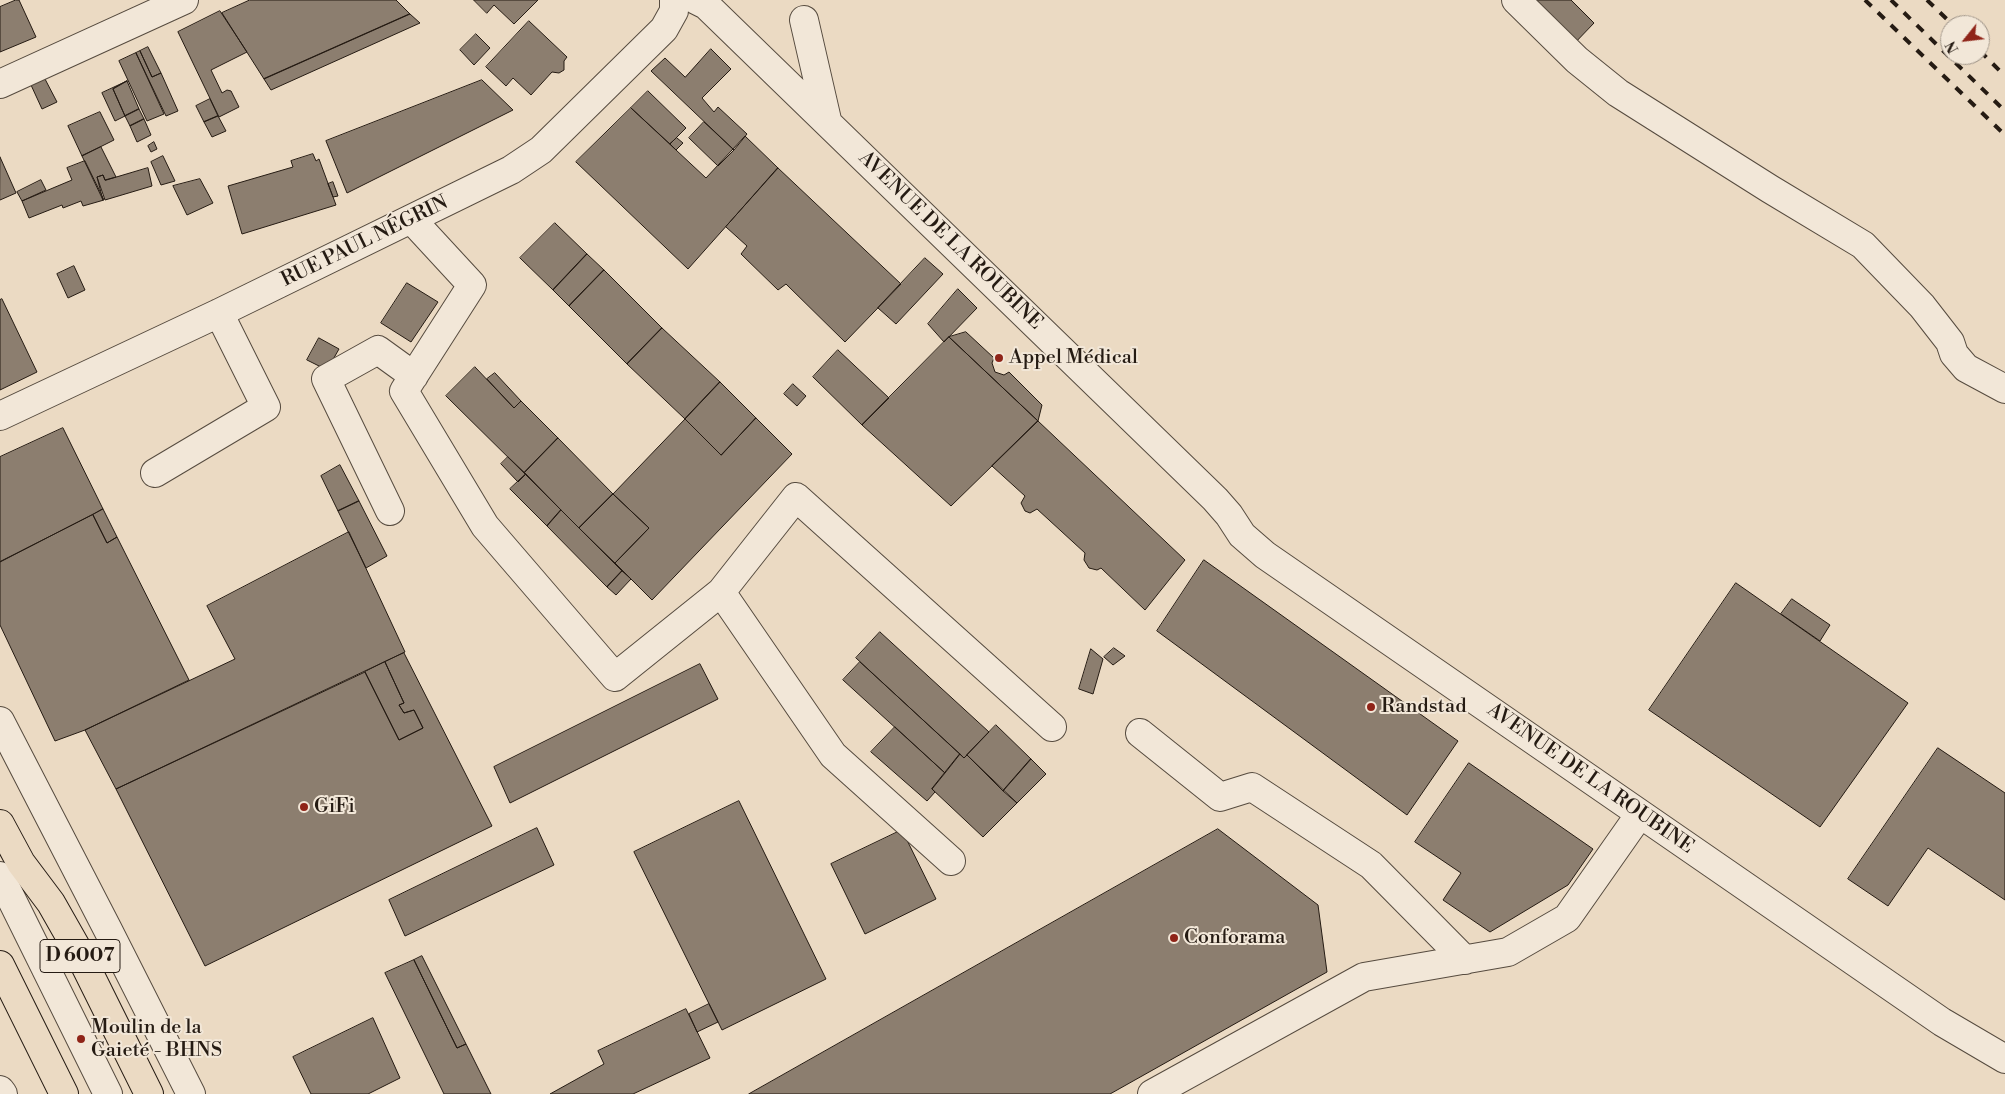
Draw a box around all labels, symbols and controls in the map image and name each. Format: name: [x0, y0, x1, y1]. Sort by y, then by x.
north arrow: [1940, 15, 1990, 65]
text: N: [1942, 38, 1963, 56]
street label: AVENUE DE LA ROUBINE: [853, 147, 1047, 335]
street label: RUE PAUL NÉGRIN: [278, 191, 452, 293]
place label: Appel Médical: [1009, 346, 1138, 370]
marker: Appel Médical: [993, 352, 1005, 364]
place label: Randstad: [1381, 695, 1466, 719]
street label: AVENUE DE LA ROUBINE: [1482, 698, 1698, 860]
marker: Randstad: [1365, 701, 1377, 713]
place label: GiFi: [314, 795, 355, 819]
marker: GiFi: [298, 801, 310, 813]
place label: Conforama: [1184, 926, 1285, 950]
marker: Conforama: [1168, 932, 1180, 944]
road number: D 6007: [40, 939, 120, 972]
place label: Moulin de la Gaieté - BHNS: [91, 1016, 222, 1063]
marker: Moulin de la Gaieté - BHNS: [75, 1033, 87, 1045]

